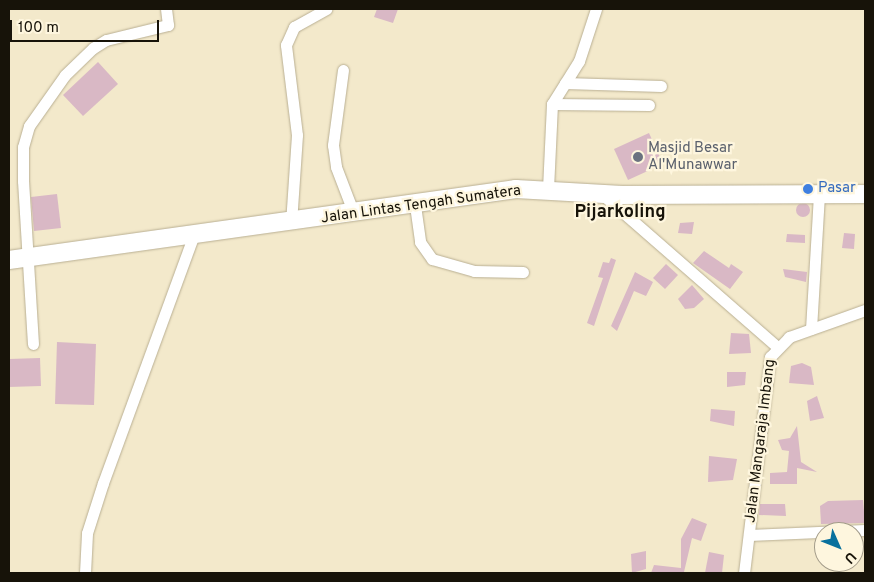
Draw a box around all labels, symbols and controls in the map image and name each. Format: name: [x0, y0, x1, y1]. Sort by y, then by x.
scale bar: [12, 10, 161, 42]
text: 100 m: [18, 19, 59, 38]
place label: Masjid Besar Al'Munawwar: [648, 139, 737, 174]
marker: Masjid Besar Al'Munawwar: [632, 151, 644, 163]
place label: Pasar: [818, 180, 856, 198]
street label: Jalan Lintas Tengah Sumatera: [320, 182, 522, 228]
marker: Pasar: [802, 183, 814, 195]
district label: Pijarkoling: [574, 202, 666, 224]
street label: Jalan Mangaraja Imbang: [742, 358, 780, 524]
north arrow: [814, 522, 864, 572]
text: U: [840, 548, 859, 567]

